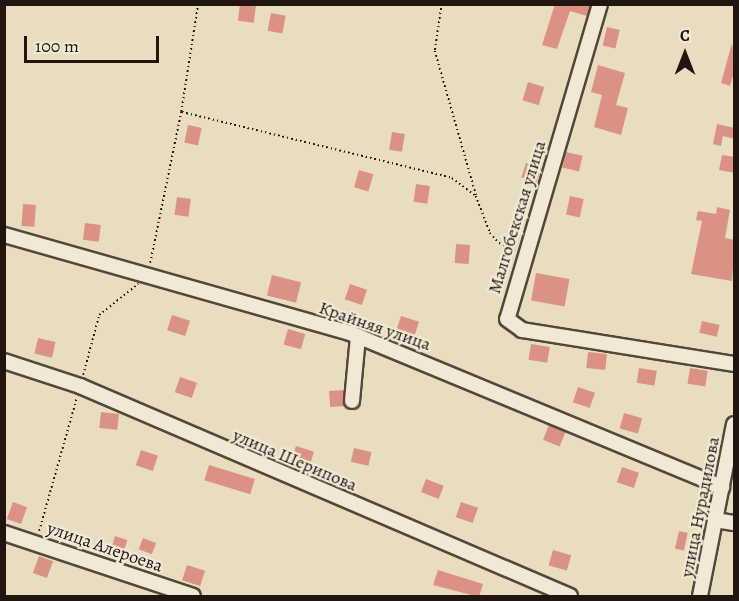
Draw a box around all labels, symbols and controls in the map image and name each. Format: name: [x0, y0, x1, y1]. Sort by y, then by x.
scale bar: [27, 24, 162, 62]
north arrow: [655, 24, 715, 84]
text: С: [680, 25, 690, 47]
text: 100 m: [35, 34, 79, 58]
street label: Малгобекская улица: [483, 138, 551, 296]
street label: Крайняя улица: [316, 297, 434, 355]
street label: улица Шерипова: [230, 424, 360, 496]
street label: улица Нурадилова: [676, 435, 724, 579]
street label: улица Алероева: [44, 517, 166, 577]

